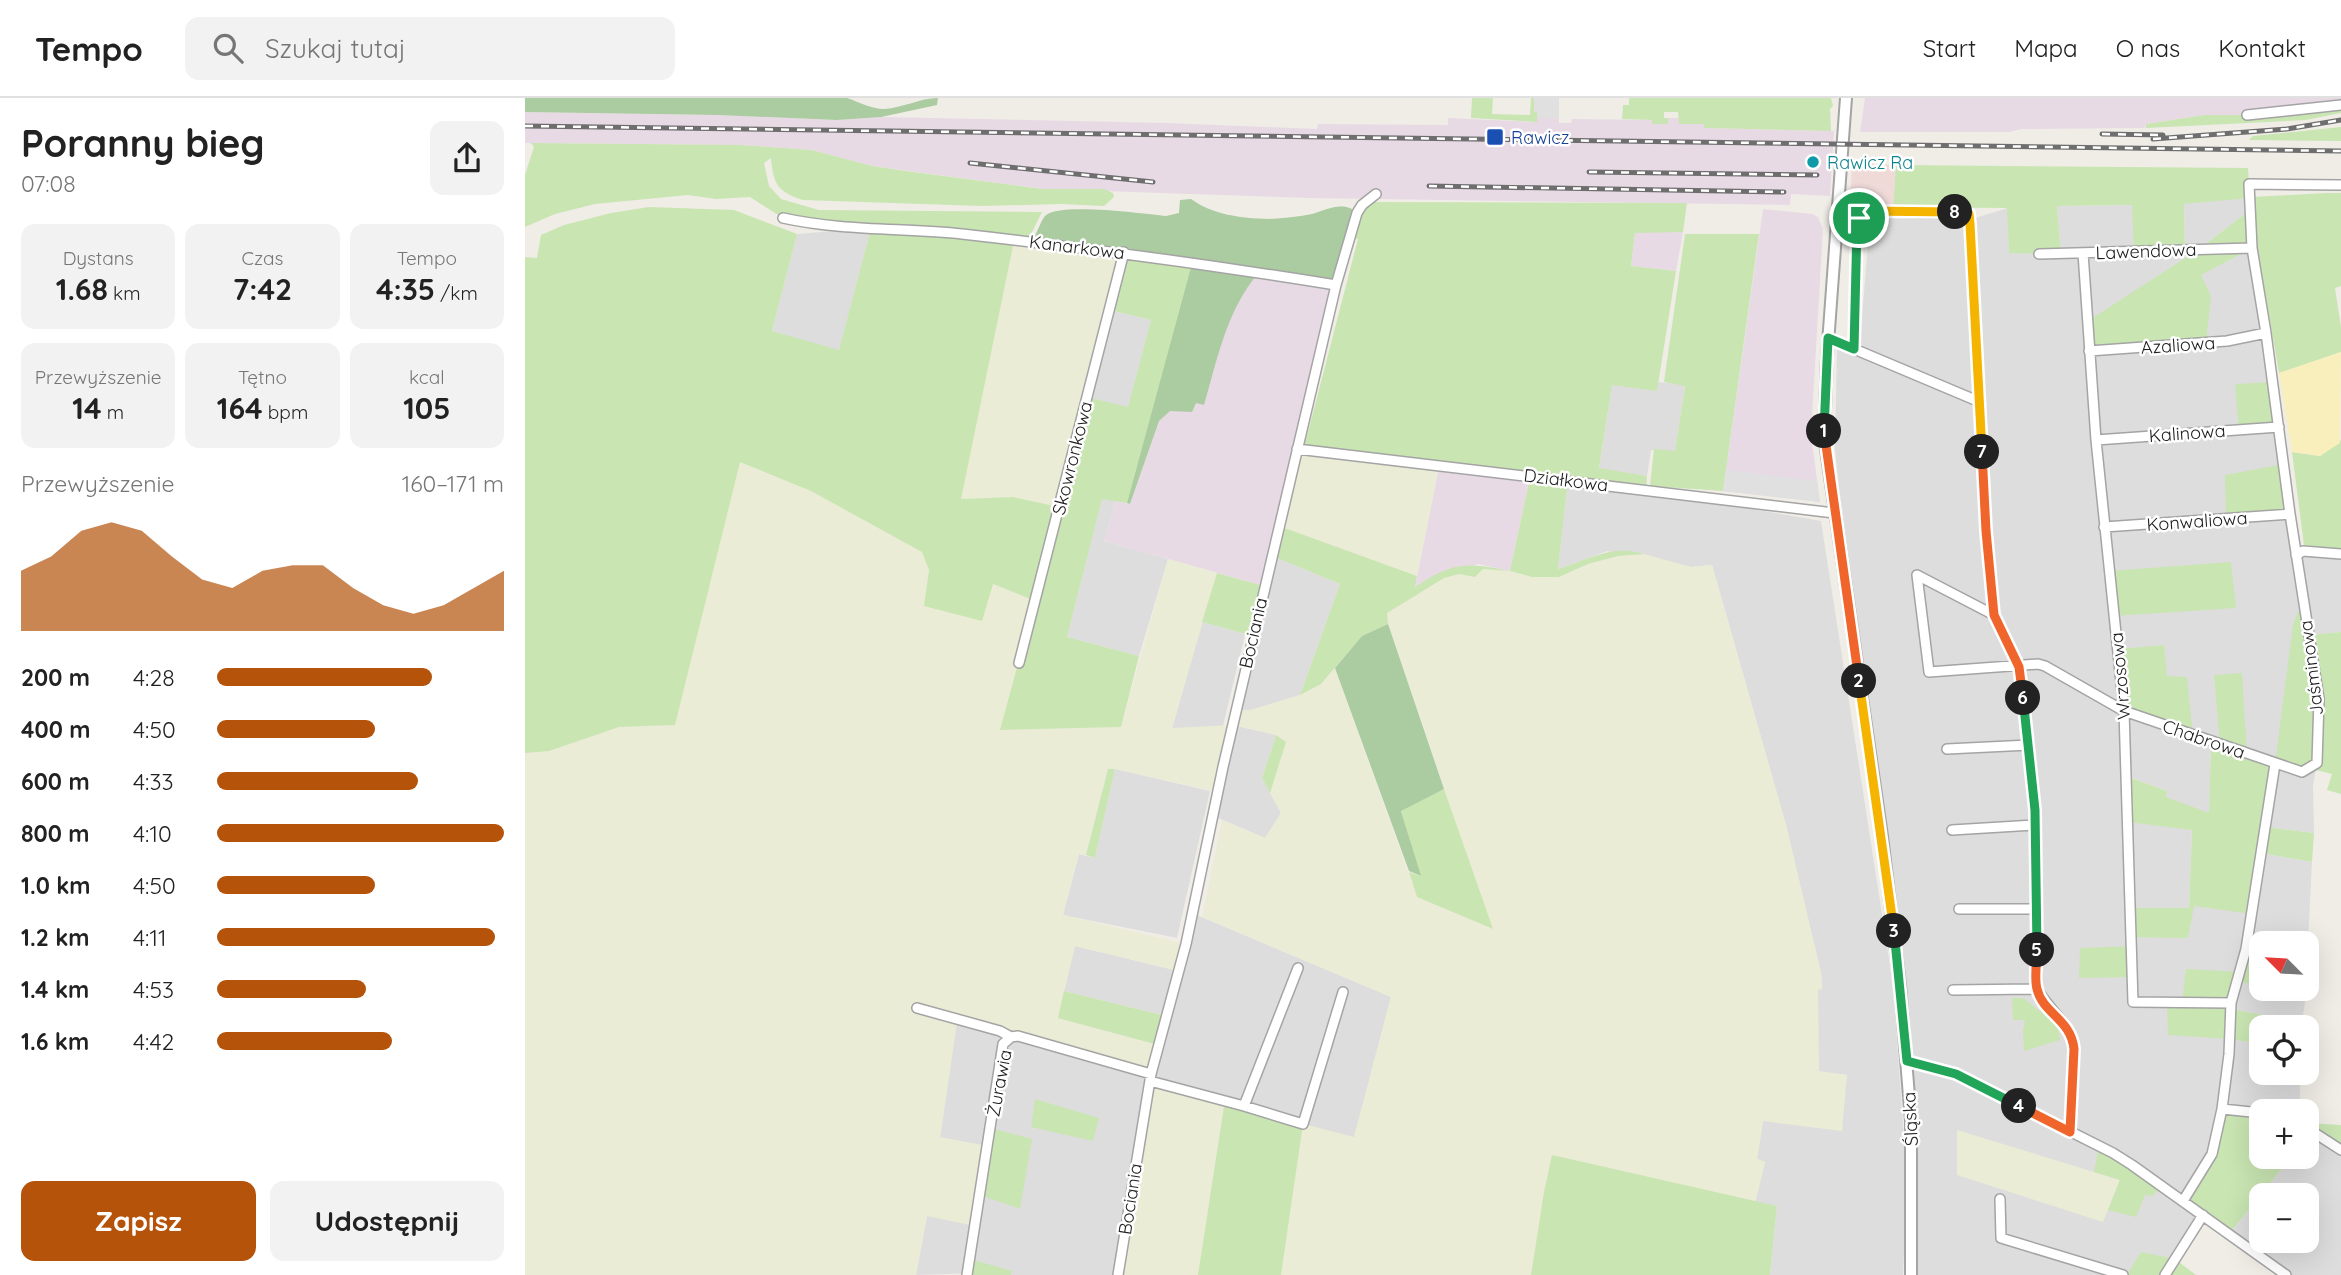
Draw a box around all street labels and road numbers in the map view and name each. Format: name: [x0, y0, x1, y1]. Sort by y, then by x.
street label: Kanarkowa: [1028, 230, 1126, 264]
street label: Lawendowa: [2095, 238, 2197, 264]
street label: Azaliowa: [2140, 331, 2216, 359]
street label: Skowronkowa: [1047, 399, 1097, 517]
street label: Kalinowa: [2148, 419, 2226, 447]
street label: Działkowa: [1522, 463, 1610, 497]
street label: Konwaliowa: [2146, 506, 2248, 536]
street label: Bociania: [1234, 595, 1272, 671]
street label: Jaśminowa: [2294, 619, 2328, 717]
street label: Wrzosowa: [2105, 631, 2135, 721]
street label: Chabrowa: [2160, 714, 2248, 764]
street label: Żurawia: [981, 1048, 1017, 1118]
street label: Śląska: [1897, 1091, 1923, 1147]
street label: Bociania: [1113, 1162, 1147, 1236]

